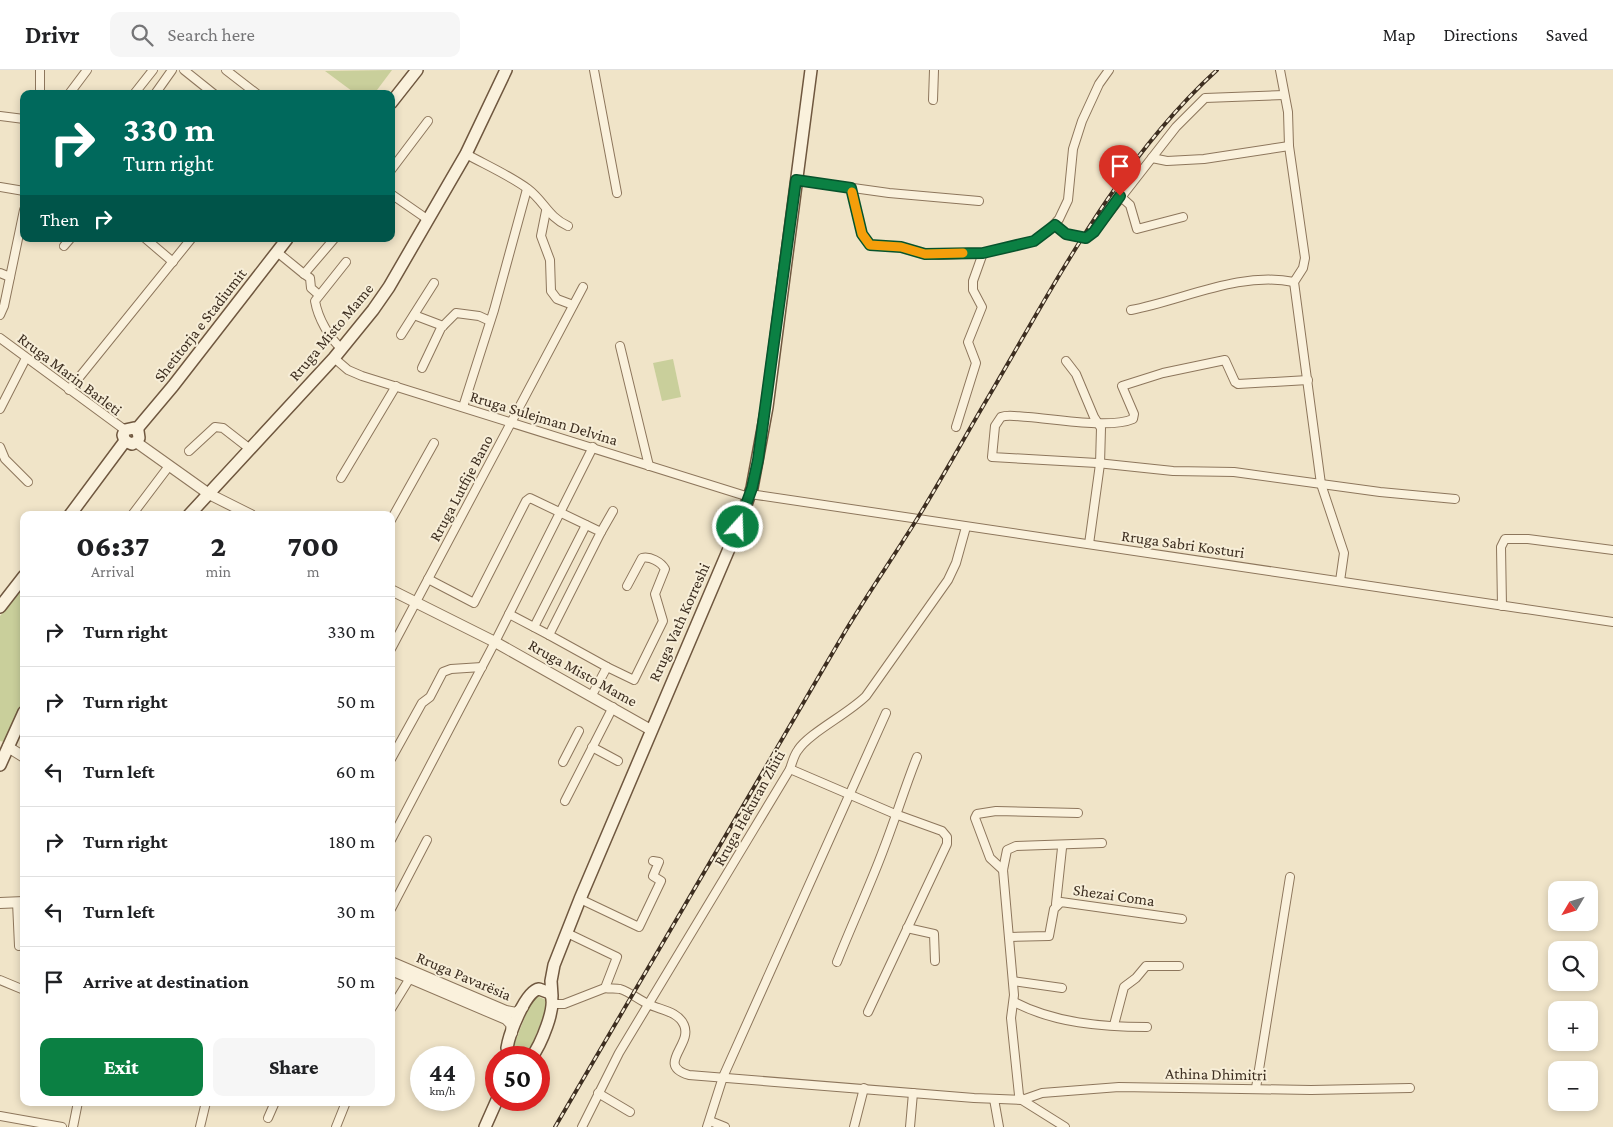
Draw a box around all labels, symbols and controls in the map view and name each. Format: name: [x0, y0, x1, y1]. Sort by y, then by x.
search box: [110, 12, 460, 57]
text: Drivr: [25, 21, 80, 48]
icon: search: [128, 21, 156, 49]
text: Search here: [168, 24, 255, 45]
text: Map: [1383, 25, 1415, 45]
text: Directions: [1443, 25, 1518, 45]
text: Saved: [1546, 25, 1588, 45]
icon: right: [40, 110, 105, 175]
text: 330 m: [123, 110, 215, 149]
pin: [1099, 145, 1141, 196]
text: Turn right: [123, 151, 214, 176]
icon: arrive: [1106, 152, 1134, 180]
icon: right: [89, 205, 117, 233]
text: Then: [40, 209, 79, 230]
street label: Shetitorja e Stadiumit: [150, 264, 251, 386]
street label: Rruga Misto Mame: [285, 280, 377, 385]
street label: Rruga Marin Barleti: [14, 329, 125, 419]
street label: Rruga Sulejman Delvina: [468, 387, 620, 450]
street label: Rruga Lutfije Bano: [426, 432, 497, 545]
position arrow: [711, 500, 763, 552]
street label: Rruga Sabri Kosturi: [1120, 527, 1246, 562]
text: 06:37: [76, 529, 150, 562]
text: 2: [211, 529, 226, 562]
text: 700: [287, 529, 339, 562]
street label: Rruga Vath Korreshi: [645, 560, 714, 684]
text: Arrival: [91, 563, 135, 580]
text: min: [206, 563, 231, 580]
text: m: [307, 563, 320, 580]
icon: right: [40, 618, 68, 646]
text: Turn right: [83, 621, 168, 642]
text: 330 m: [327, 621, 375, 642]
street label: Rruga Misto Mame: [525, 636, 640, 711]
icon: right: [40, 688, 68, 716]
text: Turn right: [83, 691, 168, 712]
text: 50 m: [336, 691, 375, 712]
street label: Rruga Hekuran Zhiti: [710, 747, 789, 869]
icon: left: [40, 758, 68, 786]
text: Turn left: [83, 761, 155, 782]
text: 60 m: [336, 761, 375, 782]
icon: right: [40, 828, 68, 856]
text: Turn right: [83, 831, 168, 852]
text: 180 m: [329, 831, 375, 852]
street label: Shezai Coma: [1072, 881, 1156, 909]
north arrow: [1548, 881, 1598, 931]
map controls: [1548, 881, 1598, 1111]
icon: left: [40, 898, 68, 926]
text: Turn left: [83, 901, 155, 922]
text: 30 m: [336, 901, 375, 922]
button: search: [1548, 941, 1598, 991]
street label: Rruga Pavarësia: [414, 948, 514, 1005]
icon: arrive: [40, 968, 68, 996]
text: Arrive at destination: [83, 971, 249, 992]
text: 50 m: [336, 971, 375, 992]
button: +: [1548, 1001, 1598, 1051]
button: Exit: [40, 1038, 203, 1096]
button: Share: [213, 1038, 375, 1096]
speed limit sign: 50: [485, 1046, 550, 1111]
text: 44: [429, 1059, 456, 1086]
button: −: [1548, 1061, 1598, 1111]
street label: Athina Dhimitri: [1165, 1065, 1267, 1083]
text: km/h: [430, 1084, 455, 1098]

